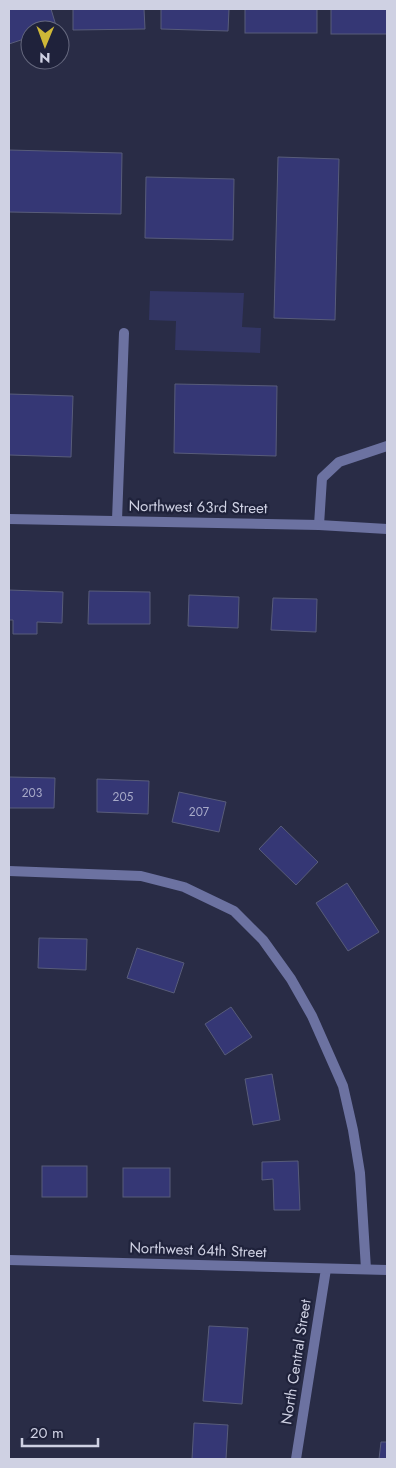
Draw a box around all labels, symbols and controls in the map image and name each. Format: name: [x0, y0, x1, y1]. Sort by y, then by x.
north arrow: [20, 20, 70, 70]
text: N: [39, 48, 51, 68]
street label: Northwest 63rd Street: [128, 495, 268, 519]
house number: 203: [22, 784, 43, 802]
house number: 205: [113, 788, 134, 806]
house number: 207: [189, 803, 210, 821]
street label: Northwest 64th Street: [129, 1237, 267, 1263]
street label: North Central Street: [275, 1297, 317, 1426]
scale bar: [22, 1416, 99, 1448]
text: 20 m: [30, 1422, 64, 1444]

